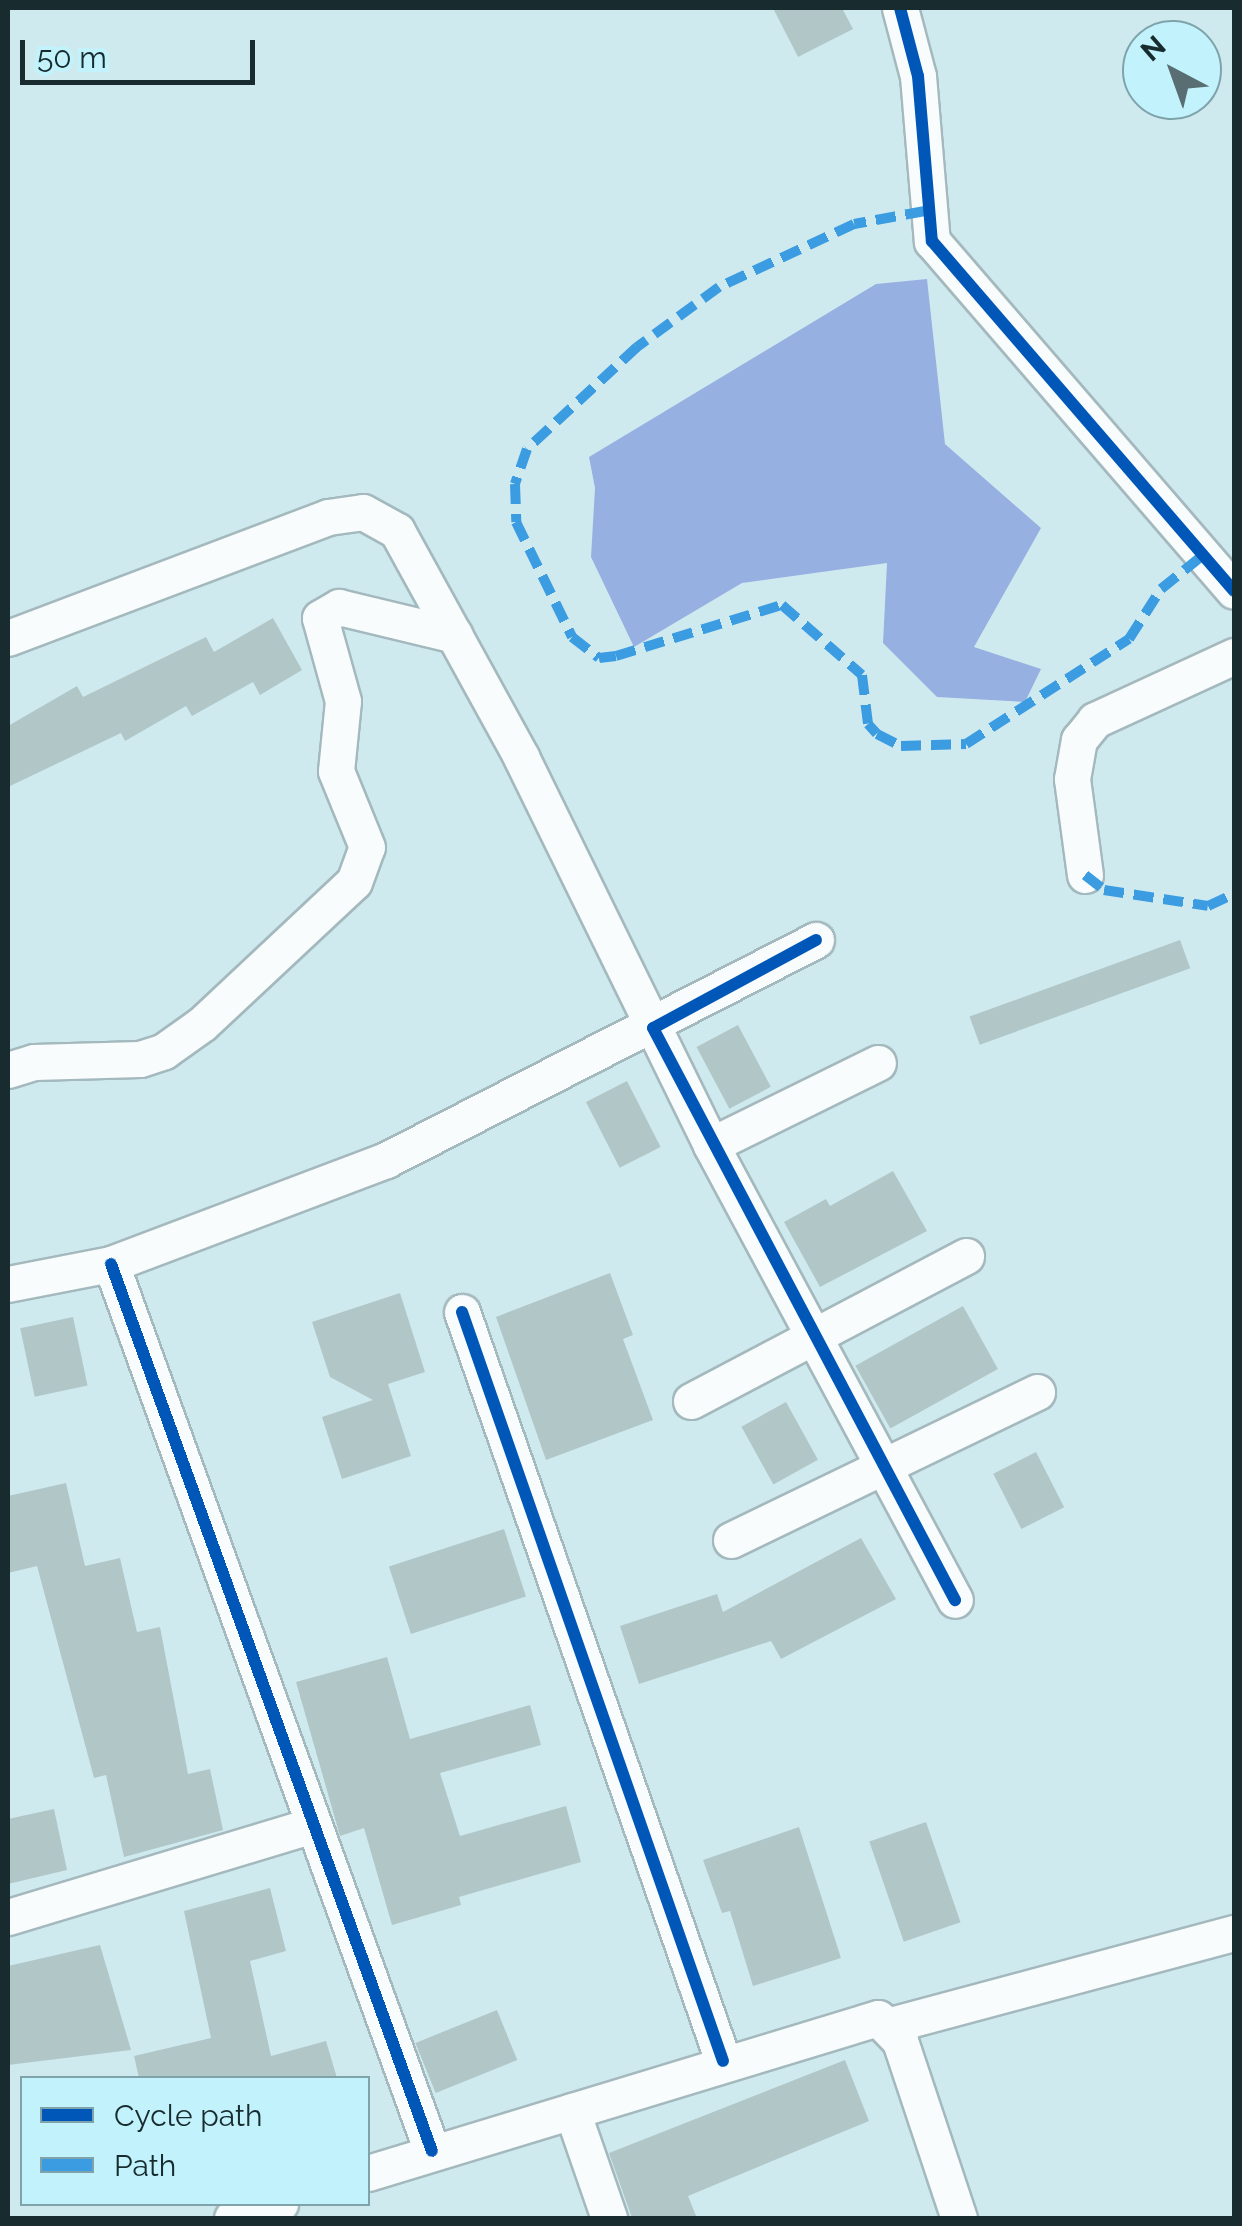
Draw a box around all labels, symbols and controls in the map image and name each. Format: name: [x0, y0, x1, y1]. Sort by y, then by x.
scale bar: [25, 20, 260, 82]
north arrow: [1122, 20, 1222, 120]
text: N: [1134, 29, 1172, 68]
text: 50 m: [37, 40, 107, 75]
legend: [20, 2076, 370, 2206]
text: Cycle path: [114, 2098, 262, 2133]
text: Path: [114, 2148, 176, 2183]

